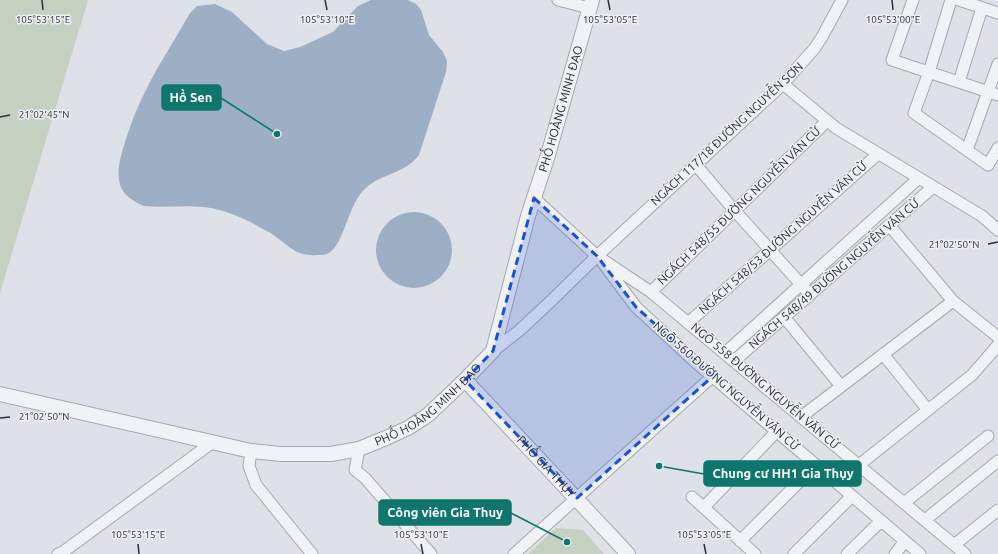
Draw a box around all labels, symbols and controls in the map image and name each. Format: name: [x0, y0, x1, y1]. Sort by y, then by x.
text: 105°53'15"E: [16, 14, 71, 25]
text: 105°53'10"E: [300, 14, 355, 25]
text: 105°53'05"E: [583, 14, 638, 25]
text: 105°53'00"E: [866, 14, 921, 25]
street label: PHỐ HOÀNG MINH ĐẠO: [536, 44, 585, 174]
street label: NGÁCH 117/18 ĐƯỜNG NGUYỄN SƠN: [647, 58, 805, 208]
callout: Hồ Sen: [162, 85, 221, 110]
text: Hồ Sen: [170, 88, 212, 104]
text: 21°02'45"N: [19, 109, 69, 120]
street label: NGÁCH 548/55 ĐƯỜNG NGUYỄN VĂN CỪ: [653, 123, 823, 287]
street label: NGÁCH 548/53 ĐƯỜNG NGUYỄN VĂN CỪ: [695, 157, 870, 316]
street label: NGÁCH 548/49 ĐƯỜNG NGUYỄN VĂN CỪ: [745, 195, 922, 351]
text: 21°02'50"N: [929, 239, 979, 250]
street label: NGÕ 560 ĐƯỜNG NGUYỄN VĂN CỪ: [651, 317, 803, 453]
street label: NGÕ 558 ĐƯỜNG NGUYỄN VĂN CỪ: [689, 319, 843, 452]
street label: PHỐ HOÀNG MINH ĐẠO: [373, 360, 484, 448]
text: 21°02'50"N: [19, 411, 69, 422]
street label: PHỐ GIA THỤY: [515, 433, 579, 500]
callout: Chung cư HH1 Gia Thụy: [704, 461, 861, 486]
text: Chung cư HH1 Gia Thụy: [712, 466, 854, 480]
callout: Công viên Gia Thuỵ: [379, 500, 511, 525]
text: Công viên Gia Thuỵ: [387, 505, 503, 519]
text: 105°53'15"E: [111, 529, 166, 540]
text: 105°53'10"E: [394, 529, 449, 540]
text: 105°53'05"E: [677, 529, 732, 540]

